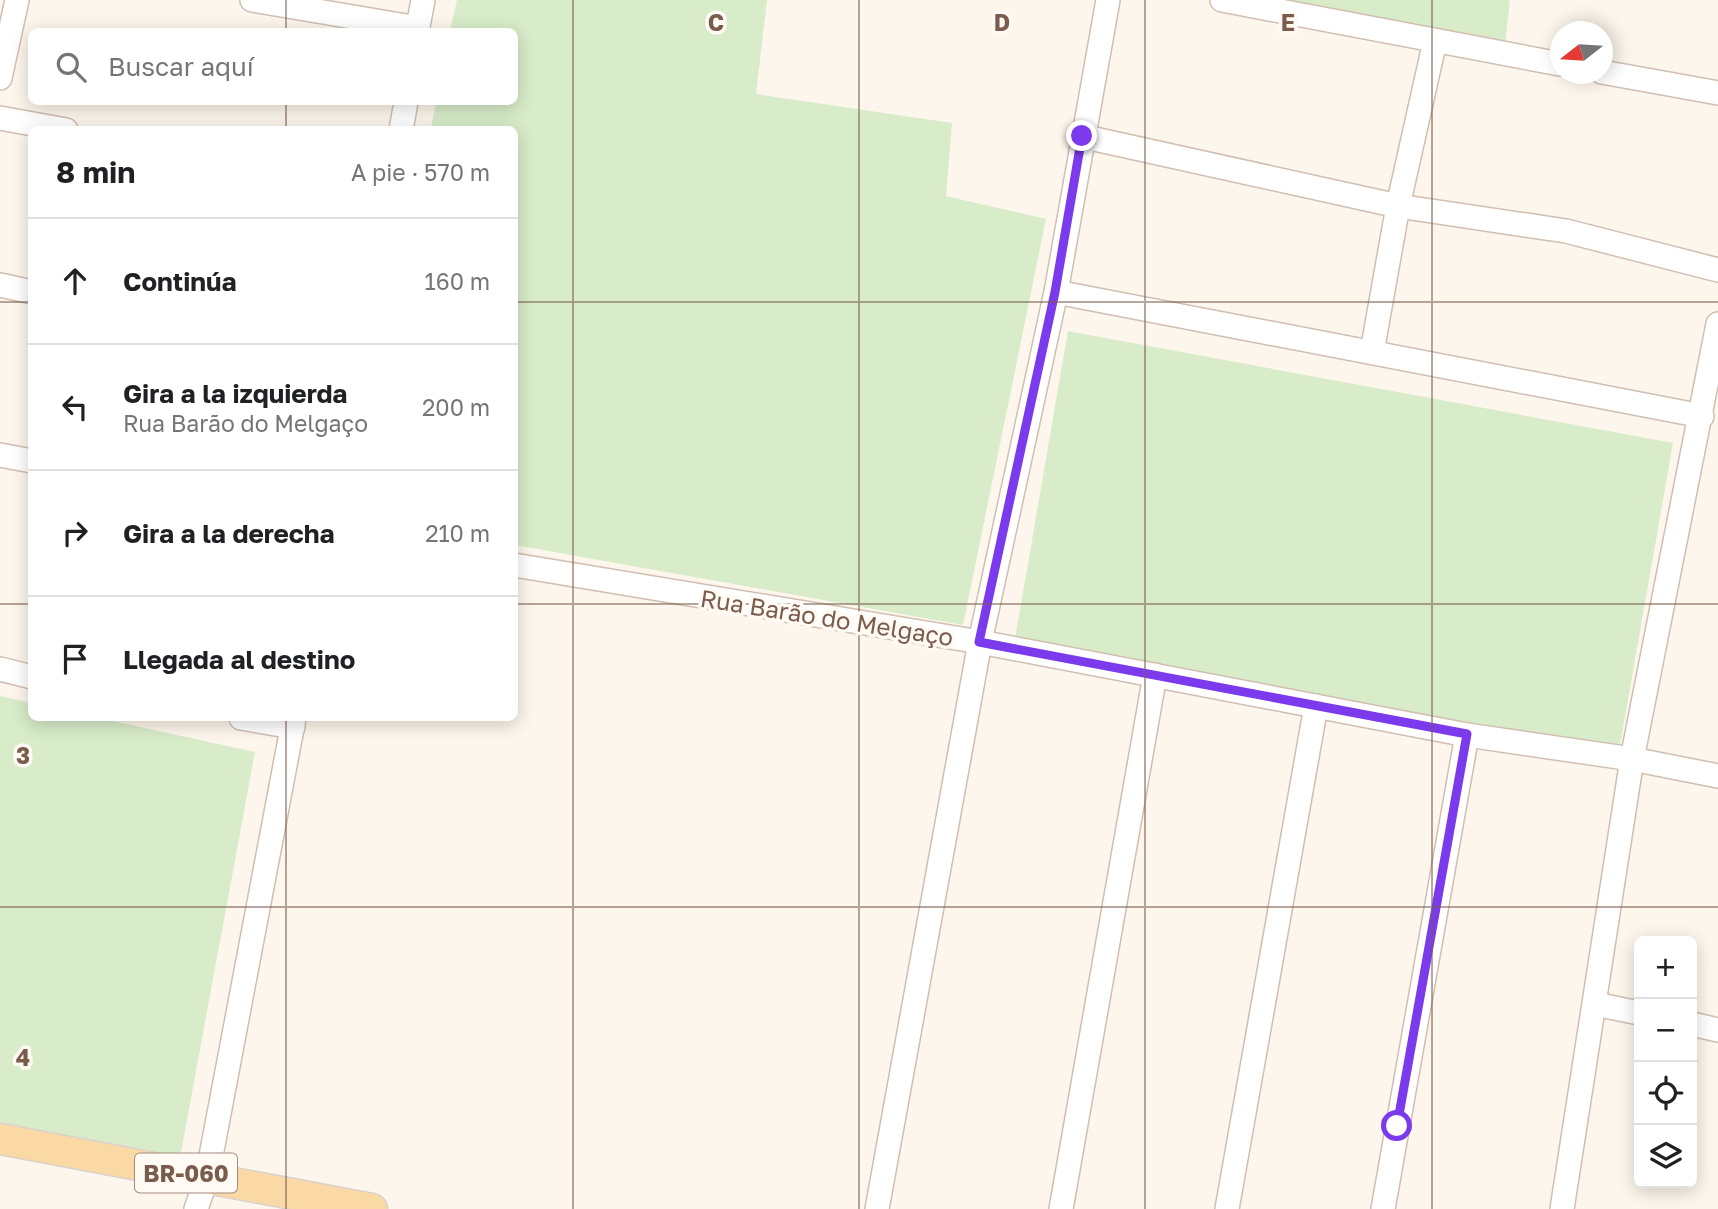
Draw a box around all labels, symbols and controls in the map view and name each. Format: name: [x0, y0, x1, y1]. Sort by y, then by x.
text: C: [708, 8, 724, 36]
text: D: [994, 8, 1010, 36]
text: E: [1281, 8, 1295, 36]
north arrow: [1550, 21, 1613, 84]
search box: [28, 28, 518, 105]
icon: search: [52, 48, 90, 86]
text: Buscar aquí: [108, 51, 254, 82]
route end: [1066, 120, 1097, 151]
text: 8 min: [56, 154, 135, 190]
text: A pie · 570 m: [351, 158, 490, 186]
icon: ahead: [56, 262, 94, 300]
text: Continúa: [123, 266, 237, 297]
text: 160 m: [425, 267, 490, 295]
text: Gira a la izquierda: [123, 378, 347, 409]
icon: left: [56, 388, 94, 426]
text: 200 m: [422, 393, 490, 421]
text: Rua Barão do Melgaço: [123, 409, 368, 437]
icon: right: [56, 514, 94, 552]
text: Gira a la derecha: [123, 518, 335, 549]
text: 210 m: [425, 519, 490, 547]
street label: Rua Barão do Melgaço: [699, 583, 955, 651]
icon: arrive: [56, 640, 94, 678]
text: Llegada al destino: [123, 644, 355, 675]
text: 3: [16, 741, 30, 769]
map controls: [1634, 936, 1697, 1188]
button: +: [1634, 936, 1697, 999]
button: −: [1634, 999, 1697, 1062]
text: 4: [16, 1043, 30, 1071]
button: locate: [1634, 1062, 1697, 1125]
route start: [1381, 1110, 1412, 1141]
button: layers: [1634, 1125, 1697, 1188]
road number: BR-060: [135, 1154, 237, 1192]

